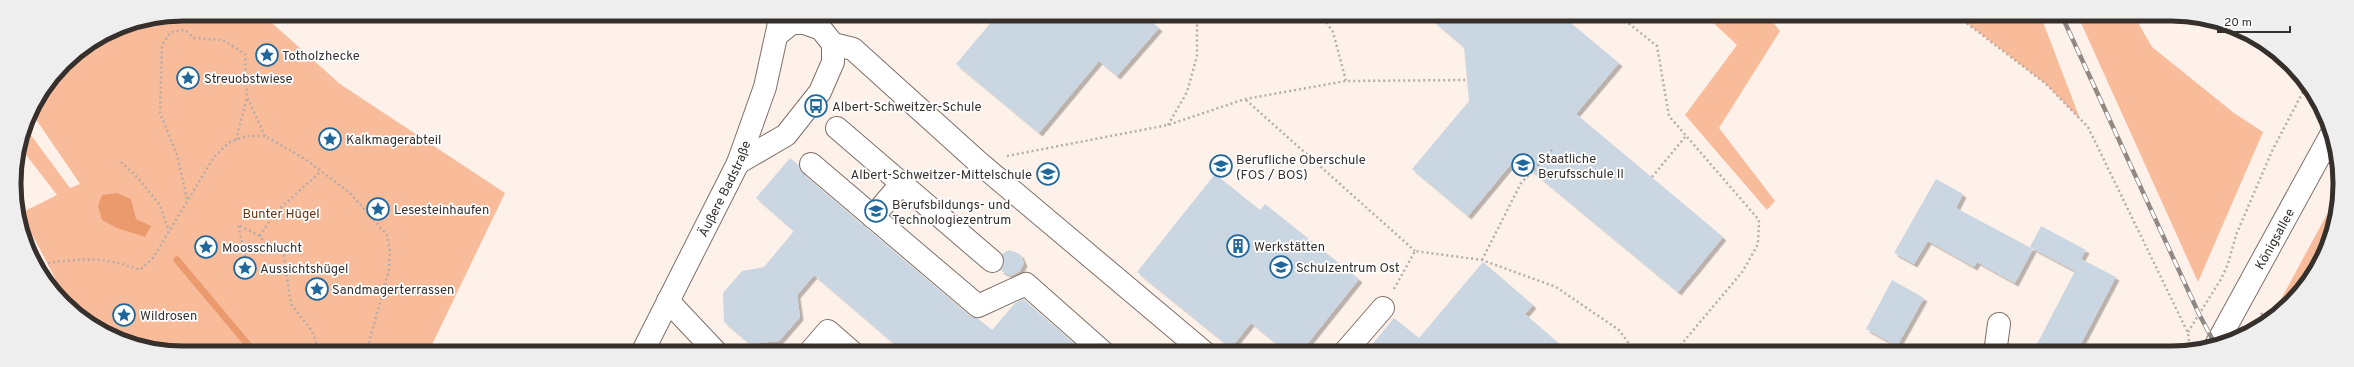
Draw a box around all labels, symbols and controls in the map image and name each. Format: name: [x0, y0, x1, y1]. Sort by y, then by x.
scale bar: [2218, 8, 2290, 34]
text: 20 m: [2224, 15, 2252, 31]
place icon: Totholzhecke: [254, 42, 280, 68]
place label: Totholzhecke: [282, 49, 360, 65]
place icon: Streuobstwiese: [175, 65, 201, 91]
place label: Streuobstwiese: [204, 72, 293, 88]
bus stop icon: Albert-Schweitzer-Schule: [803, 93, 829, 119]
place label: Albert-Schweitzer-Schule: [832, 100, 981, 116]
place icon: Kalkmagerabteil: [317, 126, 343, 152]
place label: Kalkmagerabteil: [346, 133, 441, 149]
street label: Äußere Badstraße: [694, 139, 755, 240]
school or university icon: Staatliche Berufsschule II: [1510, 152, 1536, 178]
place label: Staatliche Berufsschule II: [1538, 152, 1624, 183]
school or university icon: Berufliche Oberschule (FOS / BOS): [1208, 153, 1234, 179]
place label: Berufliche Oberschule (FOS / BOS): [1236, 153, 1366, 184]
school or university icon: Albert-Schweitzer-Mittelschule: [1035, 161, 1061, 187]
place label: Albert-Schweitzer-Mittelschule: [850, 168, 1032, 184]
place icon: Lesesteinhaufen: [365, 196, 391, 222]
school or university icon: Berufsbildungs- und Technologiezentrum: [863, 198, 889, 224]
place label: Berufsbildungs- und Technologiezentrum: [892, 198, 1011, 229]
place label: Lesesteinhaufen: [394, 203, 489, 219]
street label: Königsallee: [2253, 206, 2299, 273]
park label: Bunter Hügel: [242, 207, 320, 223]
building icon: Werkstätten: [1225, 233, 1251, 259]
place icon: Moosschlucht: [193, 234, 219, 260]
place label: Werkstätten: [1254, 240, 1325, 256]
place label: Moosschlucht: [222, 241, 302, 257]
school or university icon: Schulzentrum Ost: [1268, 254, 1294, 280]
place icon: Aussichtshügel: [232, 255, 258, 281]
place label: Schulzentrum Ost: [1296, 261, 1400, 277]
place label: Aussichtshügel: [260, 262, 348, 278]
place icon: Sandmagerterrassen: [304, 276, 330, 302]
place label: Sandmagerterrassen: [332, 283, 454, 299]
place icon: Wildrosen: [111, 302, 137, 328]
place label: Wildrosen: [140, 309, 197, 325]

